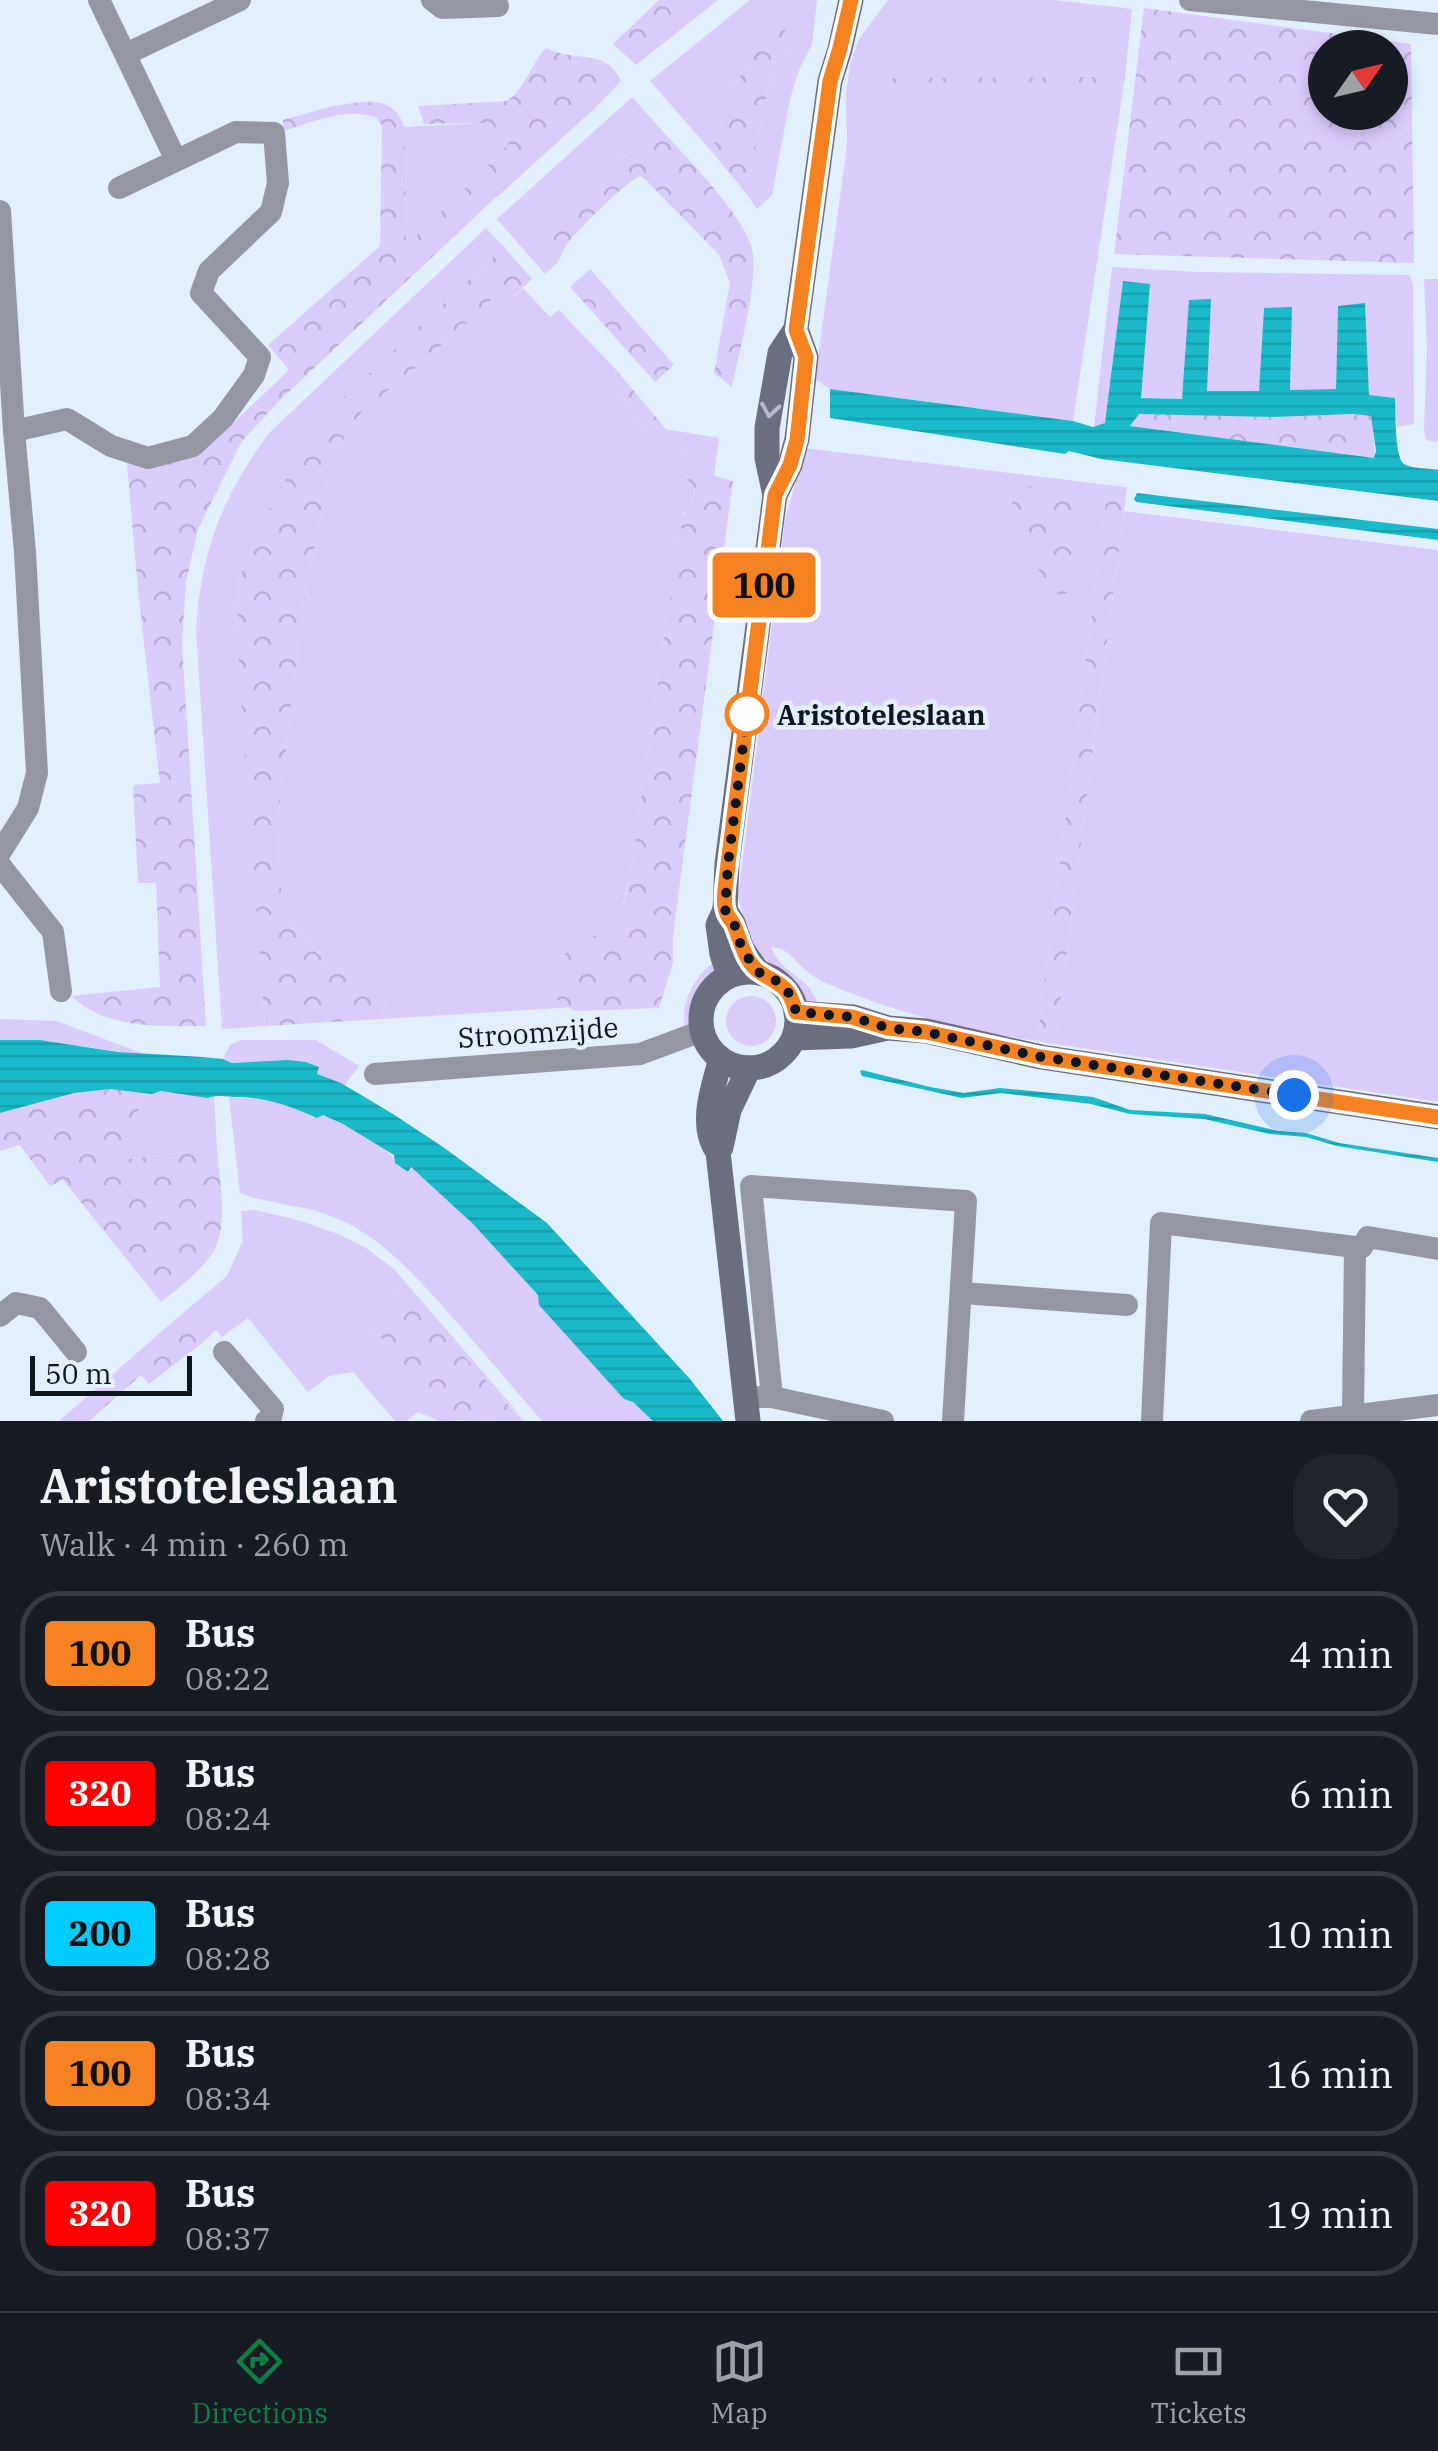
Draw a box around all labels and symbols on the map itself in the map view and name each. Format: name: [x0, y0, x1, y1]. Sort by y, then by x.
north arrow: [1308, 30, 1408, 130]
one-way arrow: [760, 401, 781, 418]
line badge: 100: [706, 552, 822, 618]
marker: Aristoteleslaan: [726, 693, 768, 735]
place label: Aristoteleslaan: [777, 696, 986, 733]
street label: Stroomzijde: [456, 1008, 620, 1056]
your location: [1269, 1070, 1319, 1120]
scale bar: [30, 1351, 192, 1396]

